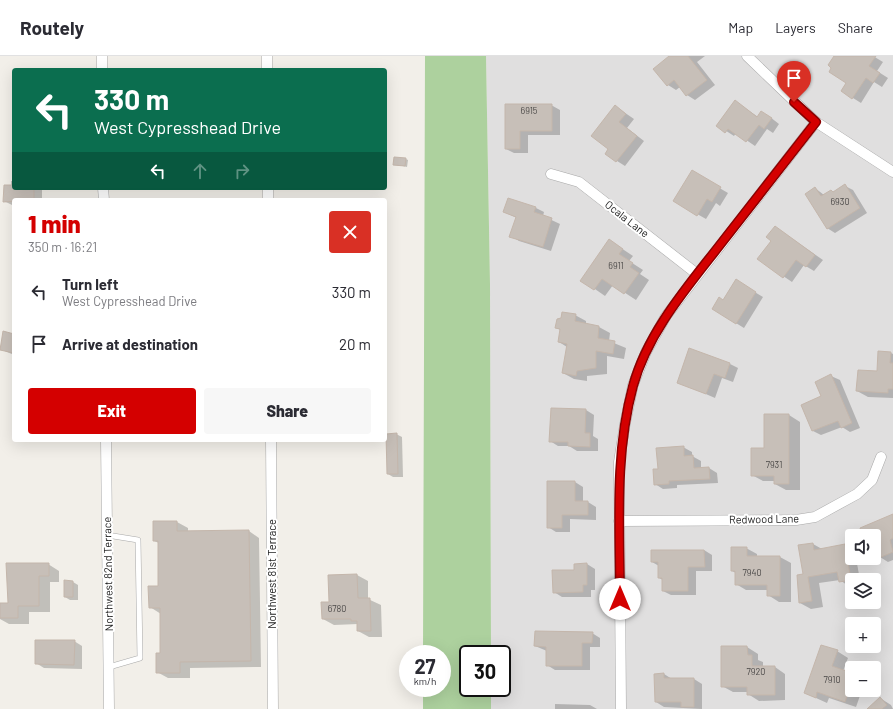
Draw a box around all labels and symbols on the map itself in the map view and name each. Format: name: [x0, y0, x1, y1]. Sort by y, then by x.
pin: [777, 61, 811, 102]
house number: 6915: [521, 105, 538, 116]
house number: 6930: [830, 196, 850, 207]
street label: Ocala Lane: [603, 197, 652, 240]
house number: 6911: [608, 260, 624, 271]
house number: 7931: [766, 459, 782, 470]
street label: Redwood Lane: [729, 511, 799, 526]
street label: Northwest 82nd Terrace: [100, 516, 115, 631]
street label: Northwest 81st Terrace: [265, 519, 278, 629]
house number: 7940: [743, 567, 762, 578]
position arrow: [599, 578, 641, 620]
house number: 6780: [328, 603, 346, 614]
speed limit sign: 30: [459, 645, 511, 697]
house number: 7920: [747, 666, 765, 677]
house number: 7910: [823, 674, 841, 685]

